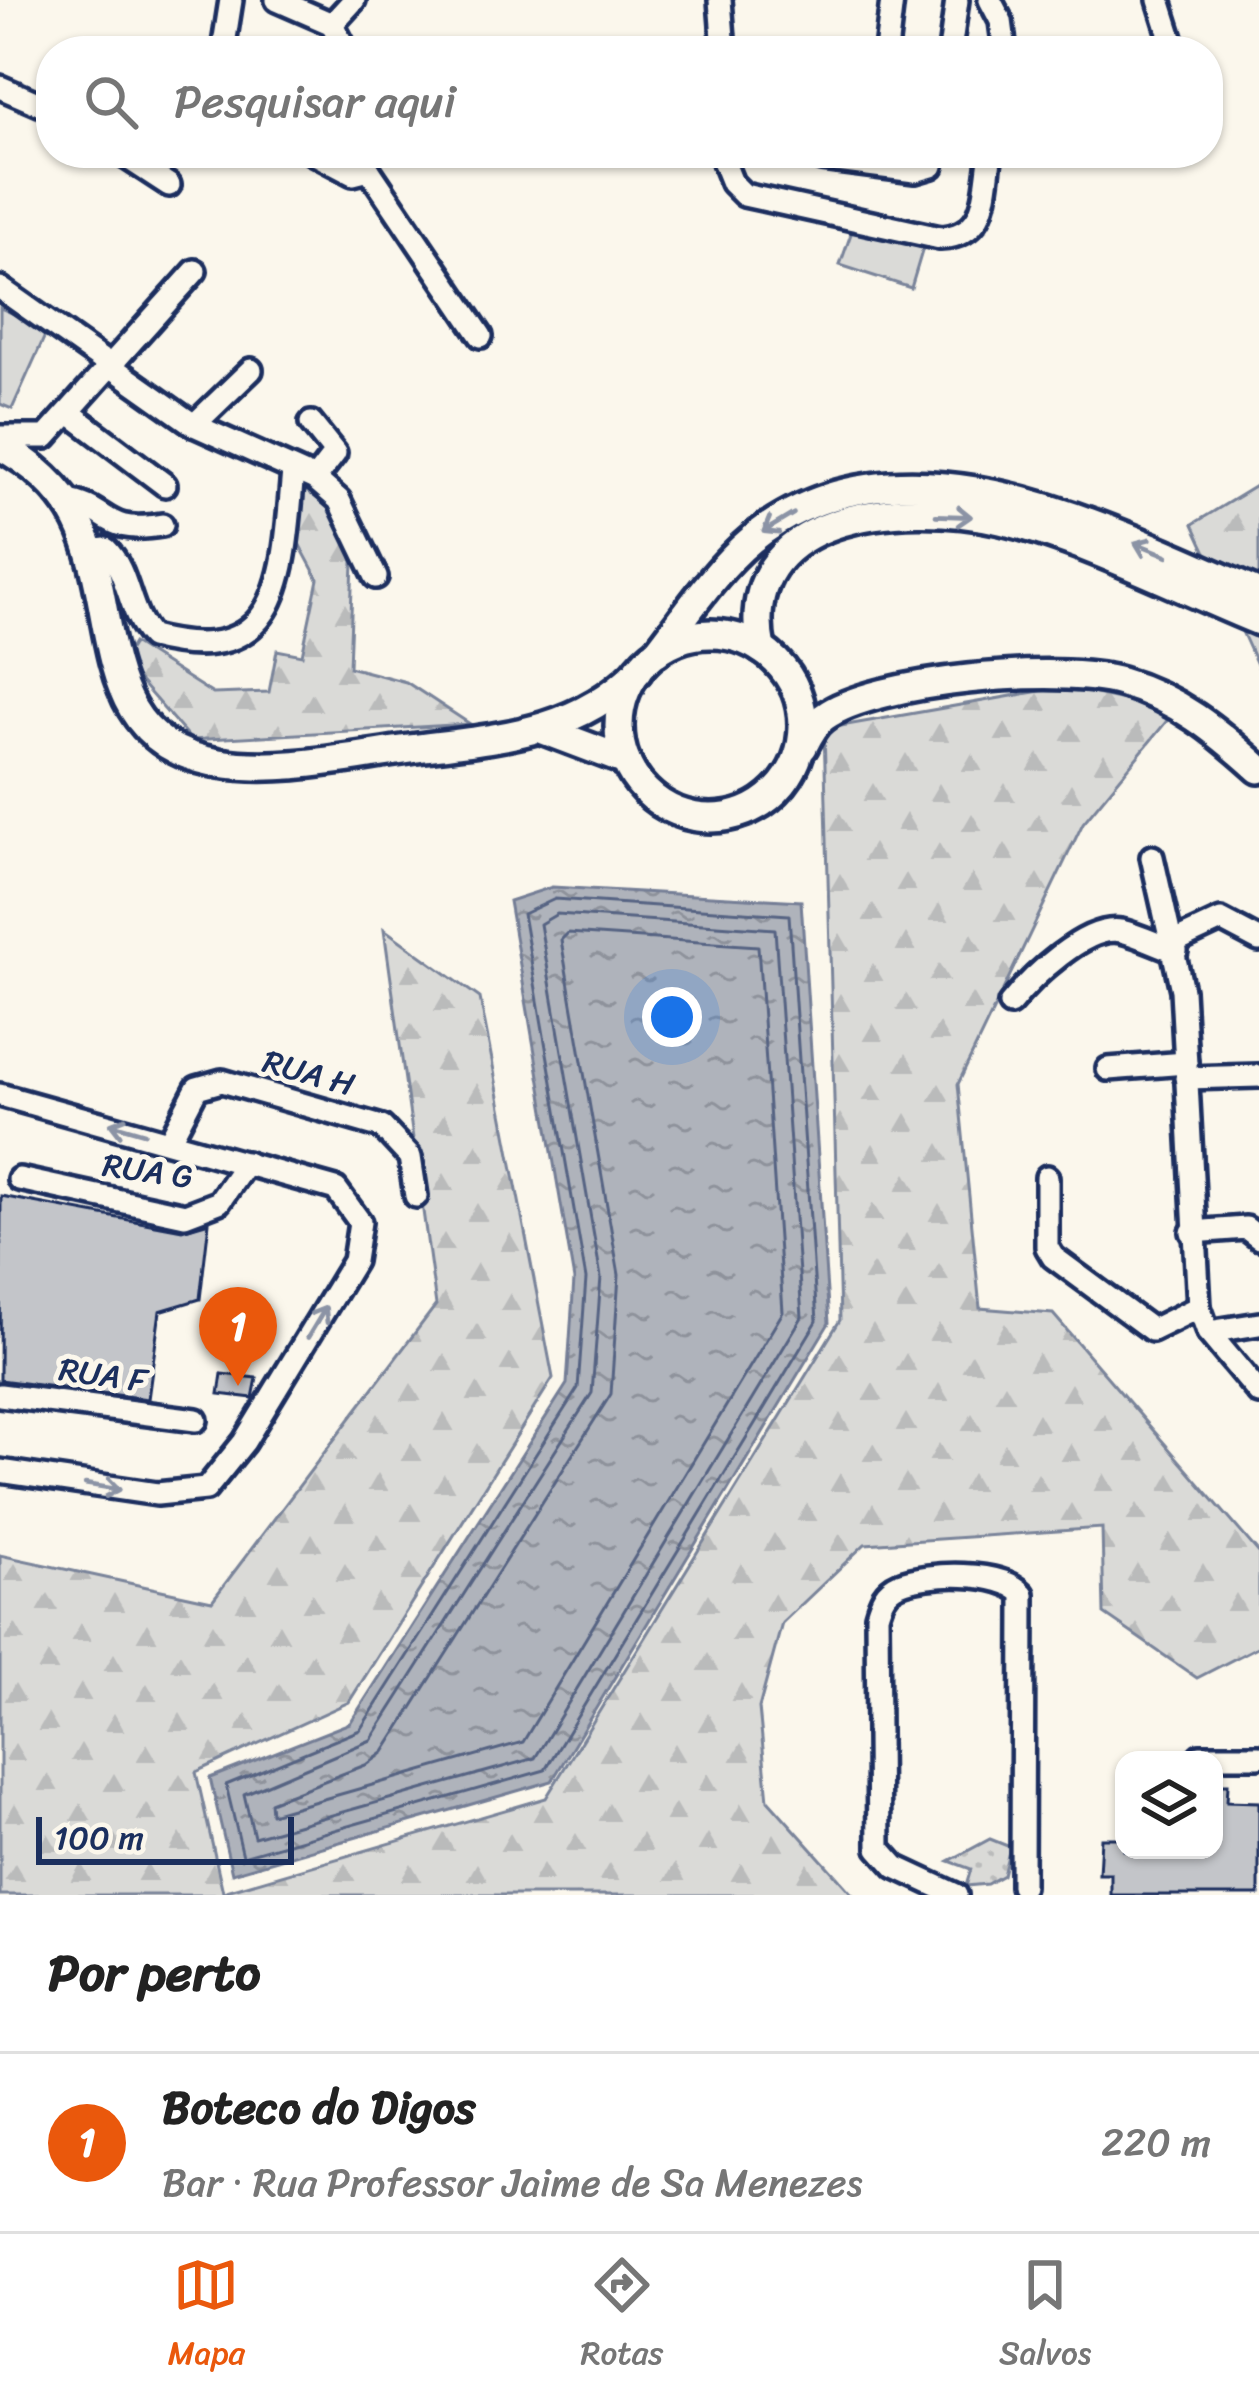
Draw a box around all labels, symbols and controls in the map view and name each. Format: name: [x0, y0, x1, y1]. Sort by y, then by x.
search box: [36, 36, 1223, 168]
text: Pesquisar aqui: [174, 62, 456, 142]
icon: search: [78, 69, 144, 135]
one-way arrow: [934, 504, 973, 527]
one-way arrow: [762, 511, 796, 535]
one-way arrow: [1133, 537, 1170, 558]
your location: [642, 987, 702, 1047]
street label: RUA H: [256, 1032, 362, 1114]
one-way arrow: [109, 1116, 147, 1138]
street label: RUA G: [99, 1136, 197, 1206]
pin: 1: [199, 1287, 277, 1386]
one-way arrow: [305, 1306, 329, 1340]
street label: RUA F: [55, 1340, 153, 1410]
one-way arrow: [83, 1476, 122, 1499]
map controls: [1115, 1751, 1223, 1859]
button: layers: [1115, 1751, 1223, 1859]
text: 100 m: [54, 1809, 144, 1867]
scale bar: [36, 1811, 294, 1864]
text: Por perto: [48, 1928, 261, 2018]
text: Boteco do Digos: [162, 2068, 476, 2148]
text: 1: [79, 2108, 95, 2177]
text: 220 m: [1101, 2108, 1211, 2177]
text: Bar · Rua Professor Jaime de Sa Menezes: [162, 2148, 862, 2217]
tab: Mapa: [168, 2252, 245, 2382]
tab: Rotas: [581, 2252, 664, 2382]
tab: Salvos: [999, 2252, 1091, 2382]

